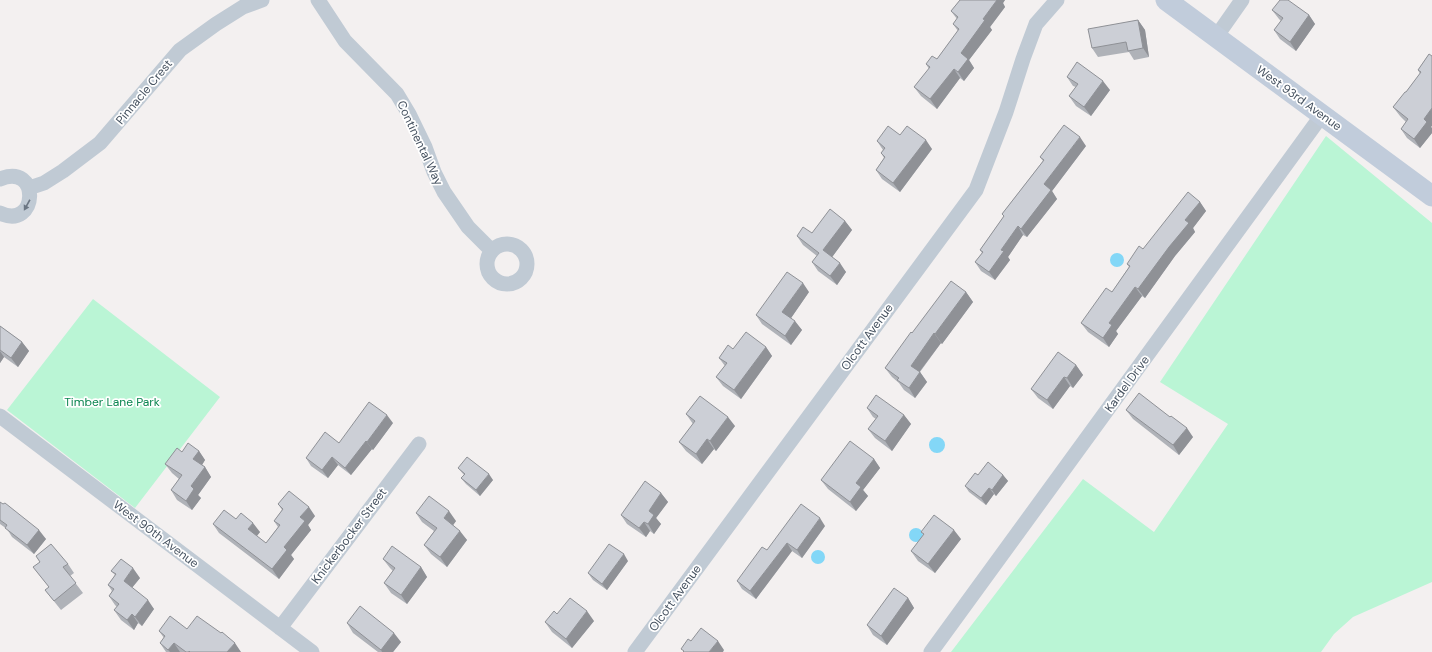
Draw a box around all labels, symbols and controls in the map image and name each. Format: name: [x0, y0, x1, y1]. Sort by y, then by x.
street label: Pinnacle Crest: [112, 56, 176, 128]
street label: West 93rd Avenue: [1253, 62, 1345, 134]
street label: Continental Way: [393, 98, 447, 188]
one-way arrow: [24, 199, 30, 211]
street label: Olcott Avenue: [837, 300, 897, 374]
street label: Kardel Drive: [1101, 352, 1153, 415]
park label: Timber Lane Park: [64, 394, 160, 410]
street label: Knickerbocker Street: [308, 485, 390, 587]
street label: West 90th Avenue: [110, 497, 202, 571]
street label: Olcott Avenue: [645, 561, 705, 635]

